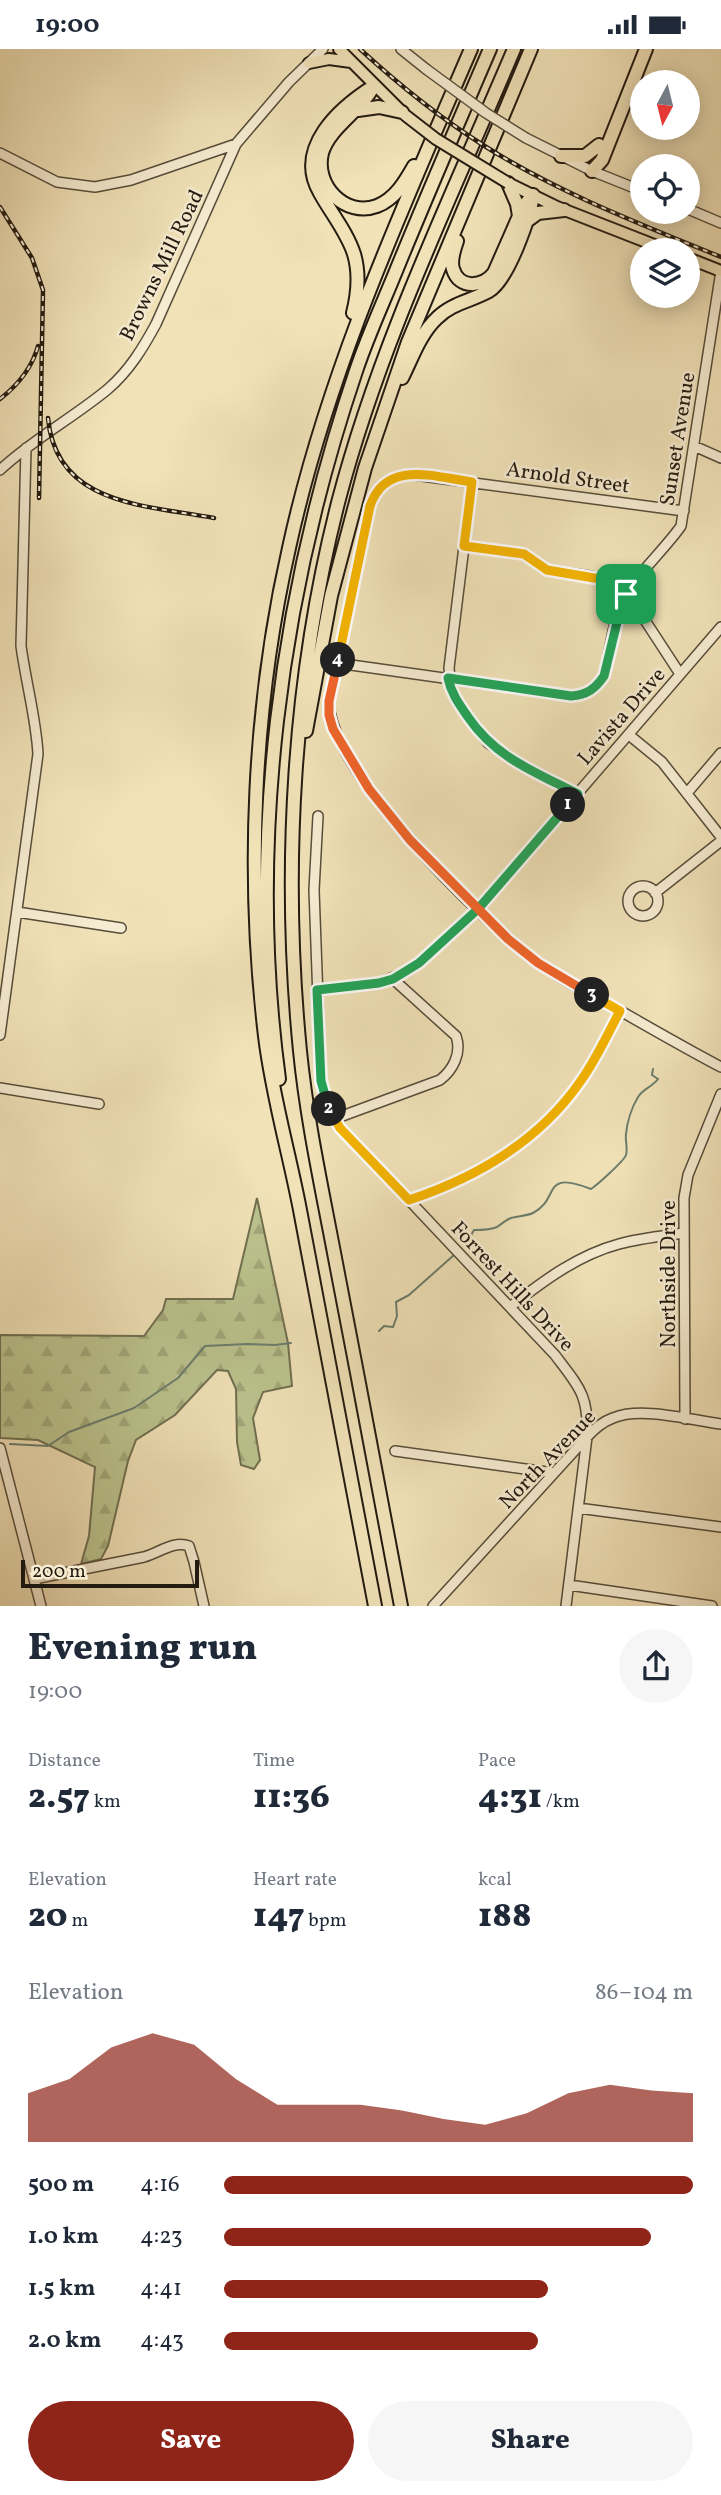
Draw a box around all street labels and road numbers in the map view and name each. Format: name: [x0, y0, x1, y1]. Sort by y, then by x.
street label: Browns Mill Road: [113, 185, 212, 346]
street label: Sunset Avenue: [654, 370, 703, 508]
street label: Arnold Street: [504, 455, 631, 502]
street label: Lavista Drive: [571, 662, 673, 772]
street label: Northside Drive: [655, 1200, 684, 1348]
street label: Forrest Hills Drive: [444, 1215, 580, 1359]
street label: North Avenue: [493, 1404, 603, 1516]

